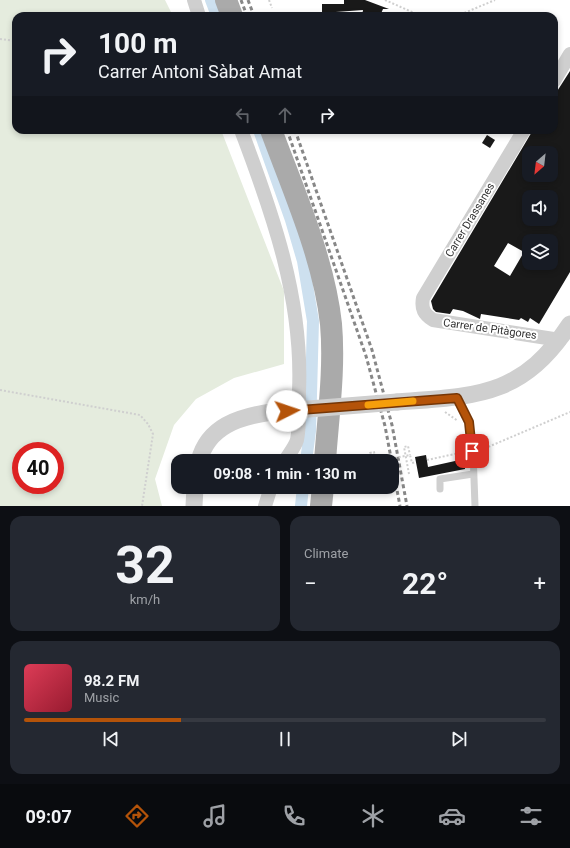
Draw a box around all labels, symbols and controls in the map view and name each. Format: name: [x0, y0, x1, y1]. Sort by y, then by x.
text: 100 m: [98, 27, 177, 60]
icon: right: [32, 28, 84, 80]
text: Carrer Antoni Sàbat Amat: [98, 61, 302, 82]
icon: left: [232, 104, 254, 126]
icon: ahead: [274, 104, 296, 126]
icon: right: [316, 104, 338, 126]
north arrow: [522, 146, 558, 182]
map controls: [522, 146, 558, 270]
street label: Carrer Drassanes: [443, 180, 497, 260]
button: sound: [522, 190, 558, 226]
button: layers: [522, 234, 558, 270]
street label: Carrer de Pitàgores: [442, 316, 538, 342]
position arrow: [266, 390, 308, 432]
pin: [455, 434, 489, 468]
icon: arrive: [461, 440, 483, 462]
speed limit sign: 40: [12, 442, 64, 494]
text: 09:08 · 1 min · 130 m: [214, 465, 356, 483]
text: 32: [115, 535, 175, 596]
text: Climate: [304, 546, 348, 561]
text: 22°: [402, 566, 448, 601]
text: −: [304, 571, 317, 596]
text: +: [534, 571, 546, 596]
text: km/h: [130, 592, 160, 607]
text: 98.2 FM: [84, 672, 139, 690]
text: Music: [84, 690, 119, 705]
icon: previous: [100, 728, 122, 750]
icon: pause: [274, 728, 296, 750]
icon: next: [448, 728, 470, 750]
icon: directions: [123, 802, 151, 830]
icon: music: [201, 802, 229, 830]
icon: phone: [280, 802, 308, 830]
icon: climate: [359, 802, 387, 830]
icon: car: [438, 802, 466, 830]
icon: filters: [517, 802, 545, 830]
text: 09:07: [25, 806, 72, 827]

